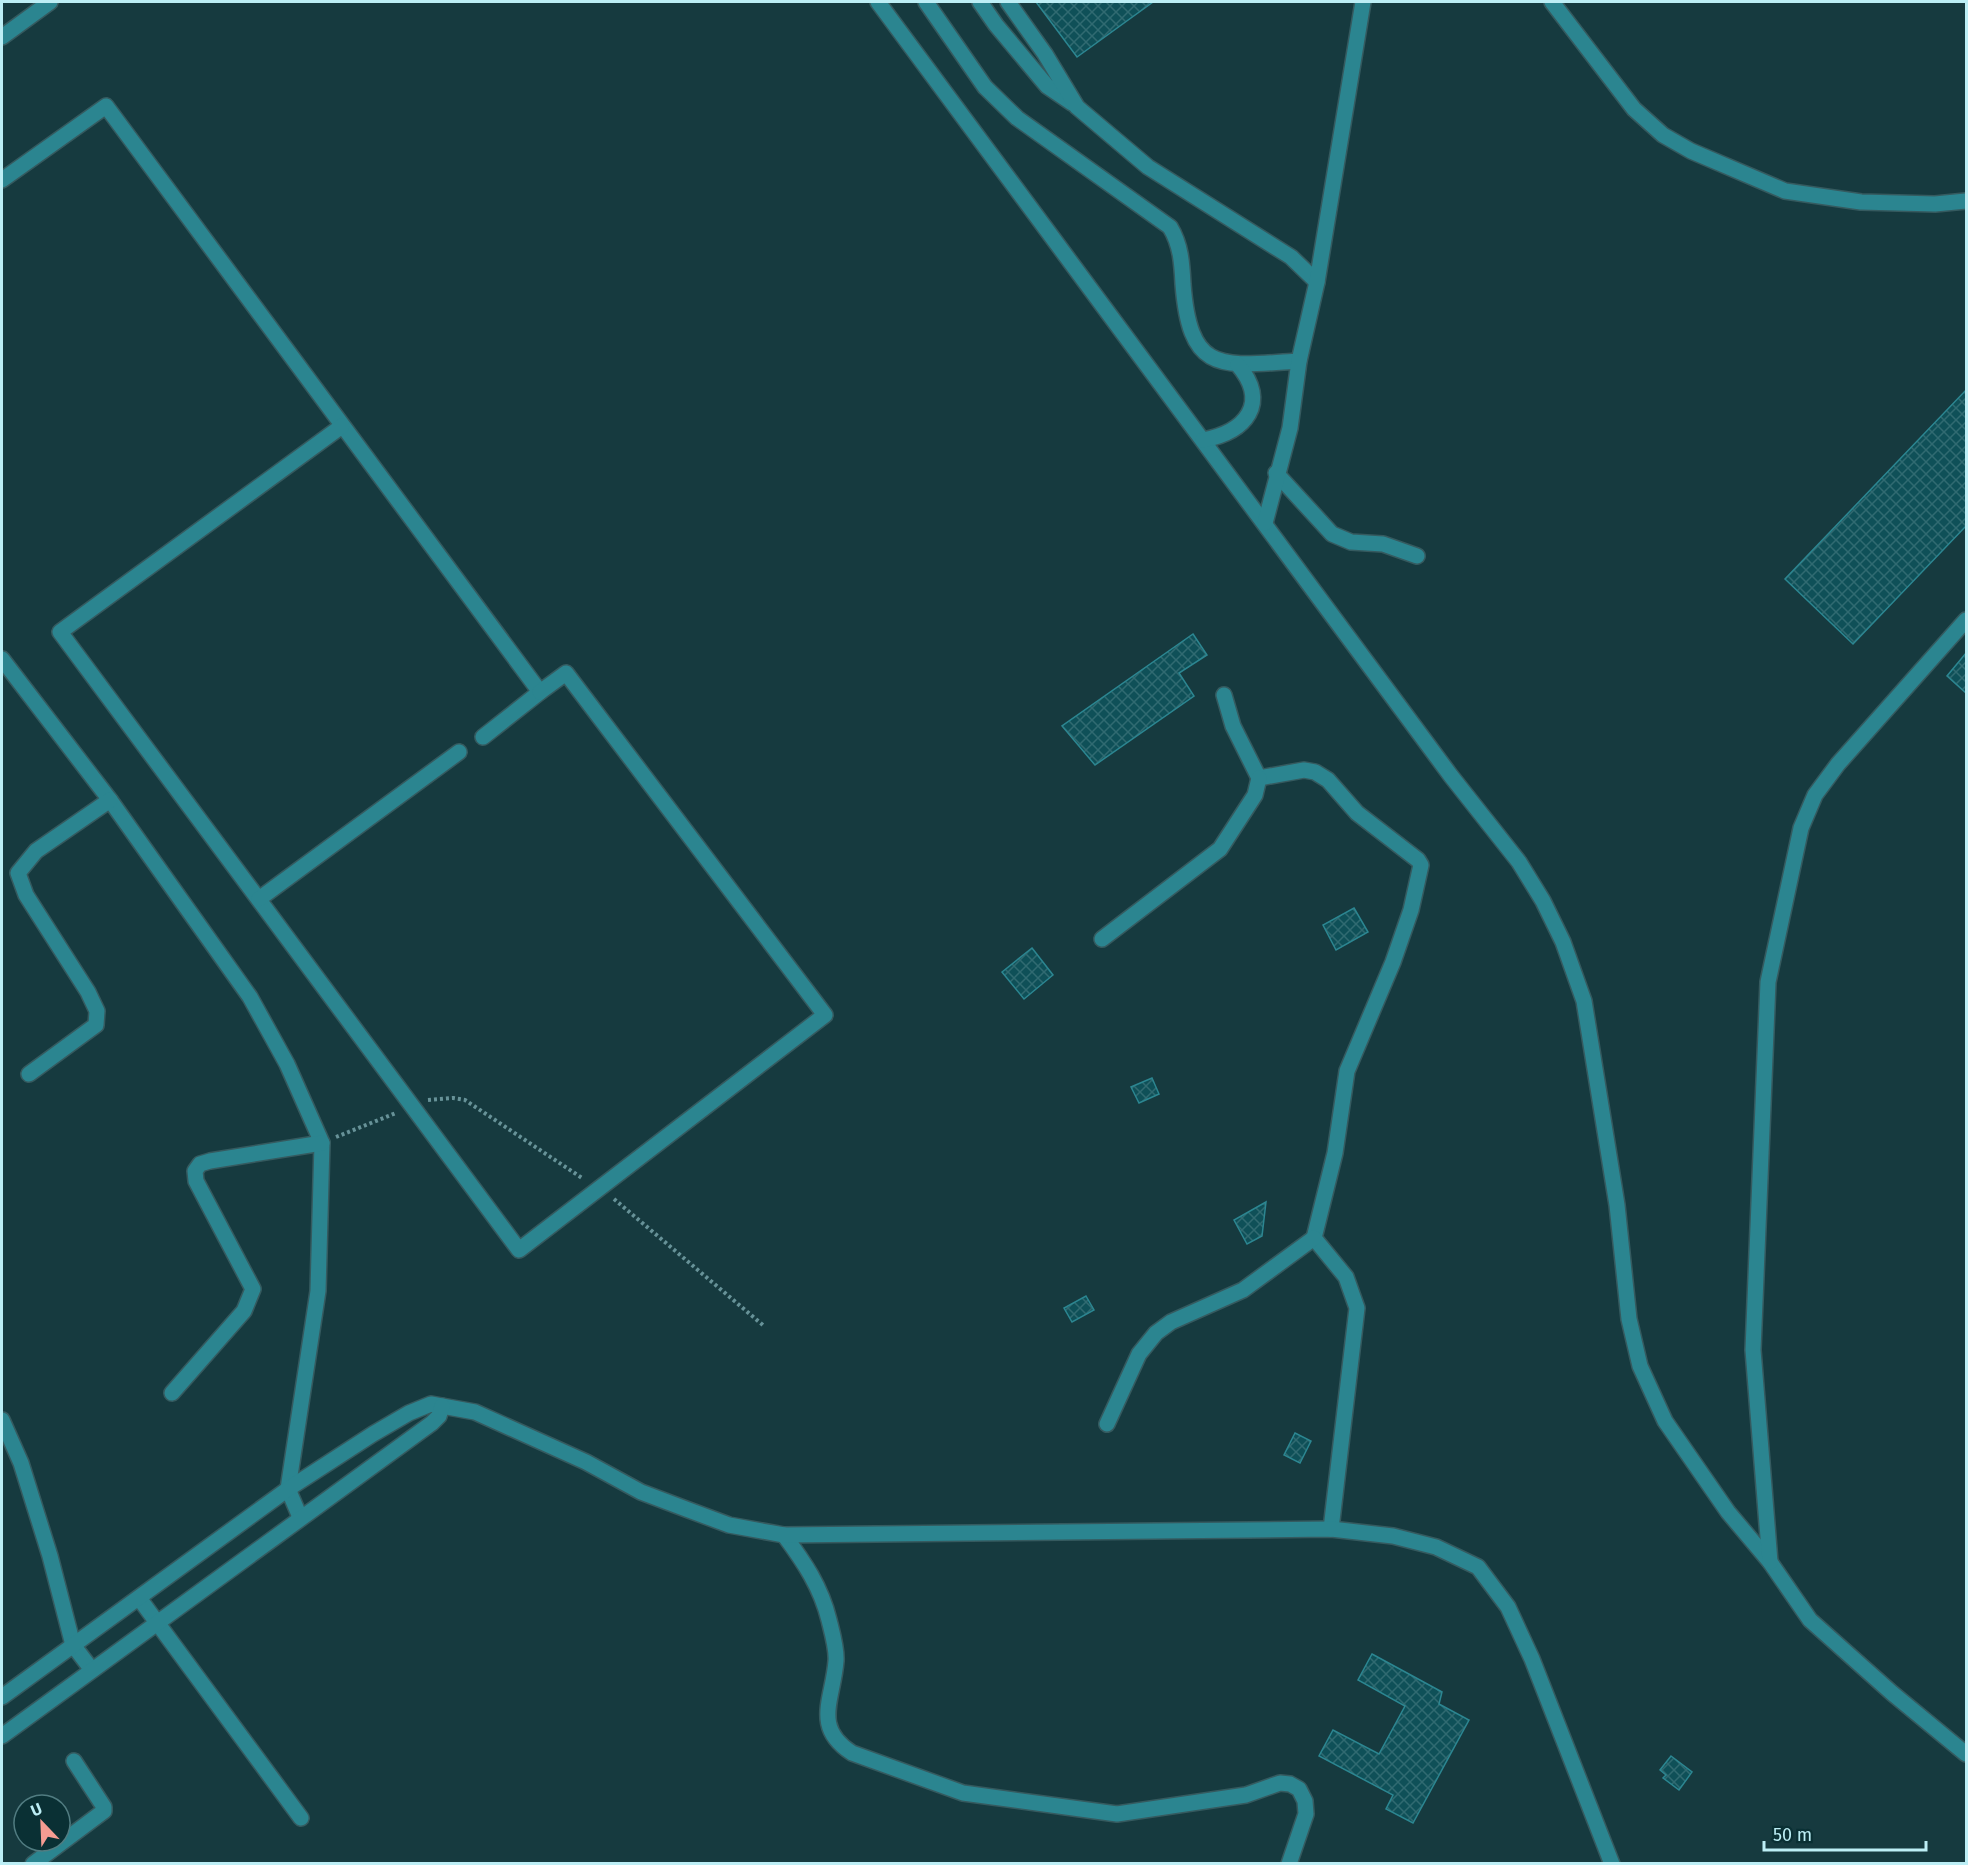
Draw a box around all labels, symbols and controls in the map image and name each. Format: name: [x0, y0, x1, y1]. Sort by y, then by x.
north arrow: [12, 1793, 72, 1853]
text: U: [28, 1799, 45, 1820]
scale bar: [1764, 1814, 1926, 1852]
text: 50 m: [1773, 1824, 1812, 1846]

